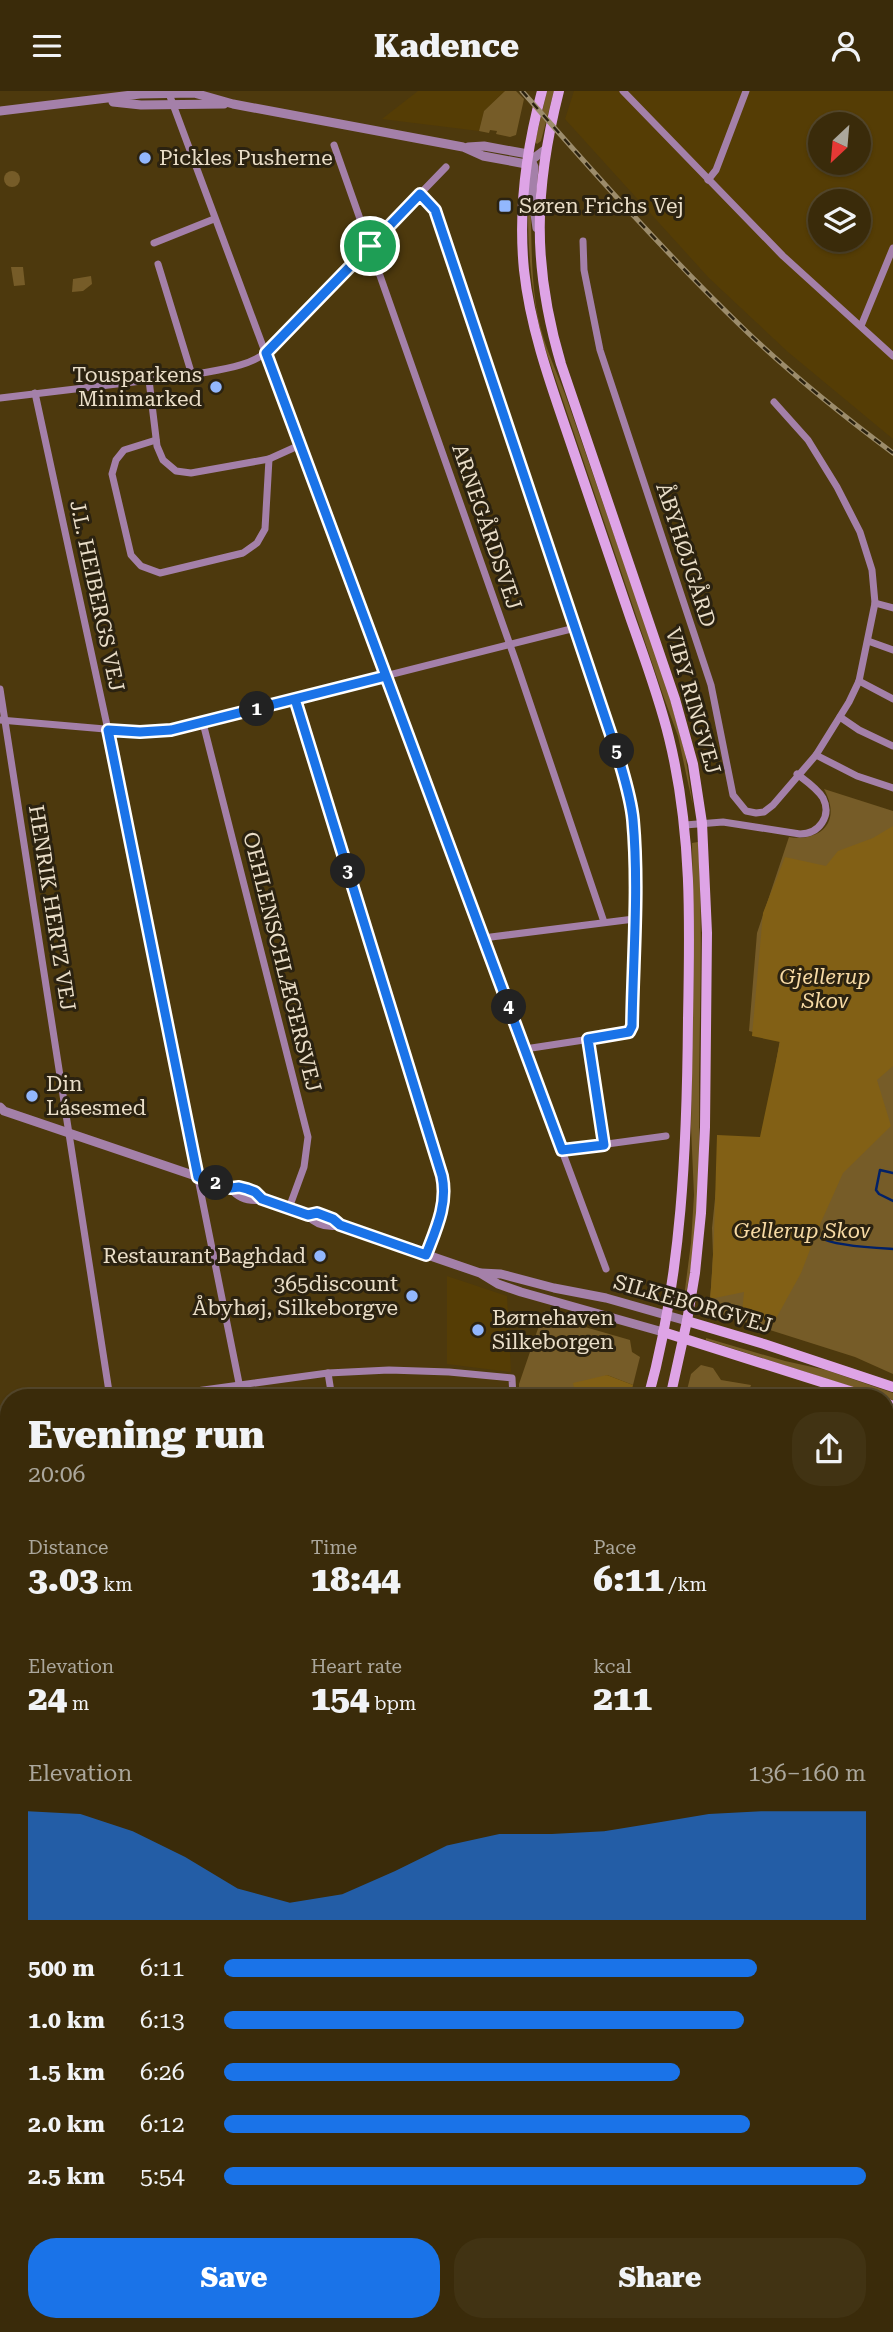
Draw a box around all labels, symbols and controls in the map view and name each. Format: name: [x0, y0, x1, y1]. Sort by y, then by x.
icon: menu: [28, 27, 66, 65]
text: Kadence: [374, 27, 519, 65]
icon: person: [827, 27, 865, 65]
north arrow: [808, 112, 872, 175]
map controls: [808, 112, 871, 252]
place label: Pickles Pusherne: [159, 146, 333, 170]
marker: Pickles Pusherne: [137, 150, 153, 166]
button: layers: [808, 189, 871, 252]
place label: Søren Frichs Vej: [519, 194, 684, 218]
marker: Søren Frichs Vej: [497, 198, 513, 214]
pin: [340, 216, 400, 276]
icon: arrive: [351, 227, 389, 265]
place label: Tousparkens Minimarked: [72, 363, 203, 411]
marker: Tousparkens Minimarked: [208, 379, 224, 395]
street label: ARNEGÅRDSVEJ: [447, 440, 528, 613]
street label: ÅBYHØJGÅRD: [651, 480, 722, 630]
street label: J.L. HEIBERGS VEJ: [65, 498, 129, 694]
street label: VIBY RINGVEJ: [661, 625, 725, 777]
pin: 1: [240, 691, 274, 727]
text: 1: [251, 697, 262, 720]
pin: 5: [600, 733, 634, 769]
text: 5: [611, 739, 622, 762]
street label: HENRIK HERTZ VEJ: [24, 803, 80, 1013]
street label: OEHLENSCHLÆGERSVEJ: [238, 829, 326, 1095]
pin: 3: [330, 853, 366, 889]
text: 3: [342, 859, 353, 882]
park label: Gjellerup Skov: [780, 965, 870, 1013]
pin: 4: [491, 989, 526, 1025]
text: 4: [503, 995, 514, 1018]
place label: Din Lásesmed: [46, 1072, 147, 1120]
marker: Din Lásesmed: [24, 1088, 40, 1104]
pin: 2: [198, 1165, 234, 1201]
text: 2: [210, 1171, 221, 1194]
park label: Gellerup Skov: [734, 1219, 871, 1243]
place label: Restaurant Baghdad: [103, 1244, 307, 1268]
marker: Restaurant Baghdad: [312, 1248, 328, 1264]
street label: SILKEBORGVEJ: [611, 1270, 775, 1338]
place label: 365discount Åbyhøj, Silkeborgve: [192, 1272, 398, 1320]
marker: 365discount Åbyhøj, Silkeborgve: [404, 1288, 420, 1304]
place label: Børnehaven Silkeborgen: [492, 1306, 614, 1354]
marker: Børnehaven Silkeborgen: [470, 1322, 486, 1338]
button: share: [792, 1412, 866, 1486]
text: Evening run: [28, 1413, 264, 1457]
text: 20:06: [28, 1461, 85, 1488]
text: Distance: [28, 1536, 108, 1559]
text: Time: [311, 1536, 357, 1559]
text: Pace: [593, 1536, 636, 1559]
text: 3.03: [28, 1559, 98, 1600]
text: 18:44: [311, 1559, 401, 1600]
text: 6:11: [593, 1559, 664, 1600]
text: km: [98, 1573, 133, 1596]
text: /km: [664, 1573, 707, 1596]
text: Elevation: [28, 1655, 114, 1678]
text: Heart rate: [311, 1655, 402, 1678]
text: kcal: [593, 1655, 632, 1678]
text: 24: [28, 1678, 67, 1719]
text: 154: [311, 1678, 369, 1719]
text: 211: [593, 1678, 652, 1719]
text: m: [67, 1692, 89, 1715]
text: bpm: [369, 1692, 416, 1715]
text: Elevation: [28, 1760, 132, 1787]
text: 136–160 m: [748, 1760, 866, 1787]
text: 500 m: [28, 1955, 95, 1982]
text: 6:11: [140, 1955, 185, 1982]
text: 1.0 km: [28, 2007, 105, 2034]
text: 6:13: [140, 2007, 185, 2034]
text: 1.5 km: [28, 2059, 105, 2086]
text: 6:26: [140, 2059, 185, 2086]
text: 2.0 km: [28, 2111, 105, 2138]
text: 6:12: [140, 2111, 185, 2138]
text: 2.5 km: [28, 2163, 105, 2190]
text: 5:54: [140, 2163, 185, 2190]
button: Save: [28, 2238, 440, 2318]
button: Share: [454, 2238, 866, 2318]

